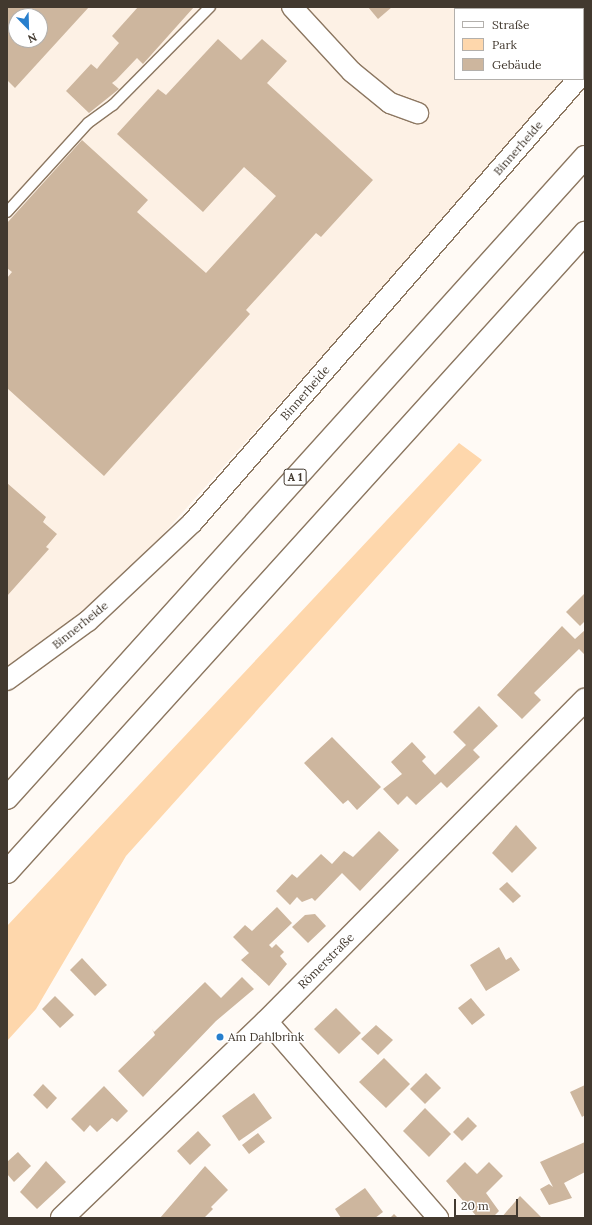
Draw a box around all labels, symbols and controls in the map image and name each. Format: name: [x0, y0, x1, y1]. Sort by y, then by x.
north arrow: [8, 8, 48, 48]
legend: [454, 8, 584, 80]
text: Straße: [492, 17, 529, 32]
text: N: [26, 30, 39, 46]
text: Park: [492, 37, 517, 52]
text: Gebäude: [492, 57, 542, 72]
street label: Binnerheide: [490, 118, 546, 178]
street label: Binnerheide: [277, 363, 333, 423]
road number: A 1: [283, 468, 307, 486]
street label: Binnerheide: [49, 598, 111, 652]
street label: Römerstraße: [295, 930, 357, 992]
place label: Am Dahlbrink: [228, 1030, 304, 1044]
marker: Am Dahlbrink: [215, 1032, 225, 1042]
scale bar: [456, 1191, 520, 1217]
text: 20 m: [461, 1198, 489, 1213]

